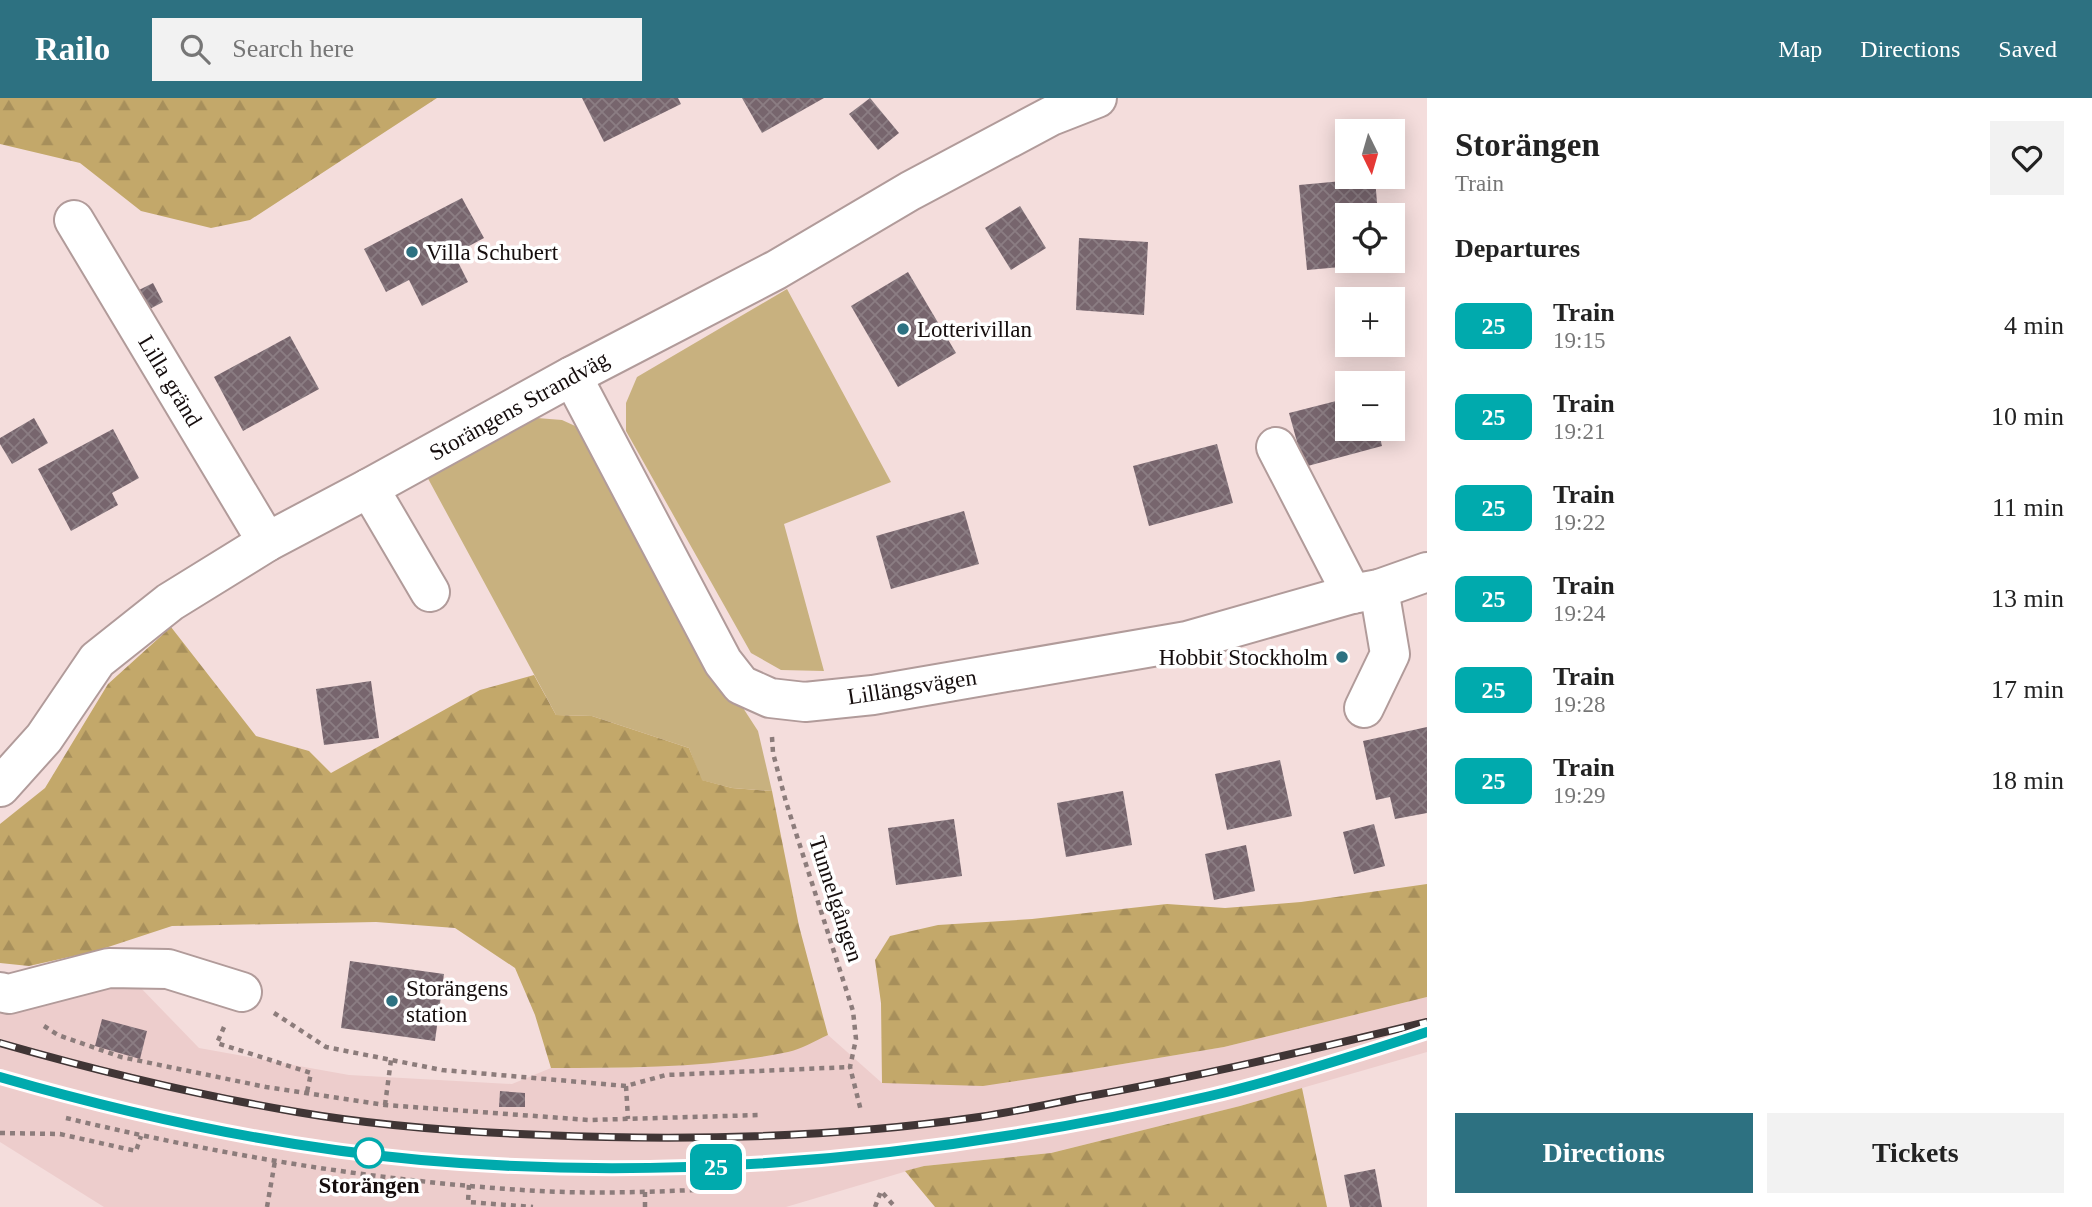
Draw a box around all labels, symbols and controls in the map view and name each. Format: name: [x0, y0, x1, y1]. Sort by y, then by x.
search box: [152, 18, 642, 81]
icon: search: [176, 30, 214, 68]
text: Railo: [35, 31, 110, 67]
text: Search here: [232, 34, 354, 63]
text: Map: [1778, 36, 1822, 62]
text: Directions: [1860, 36, 1960, 62]
text: Saved: [1998, 36, 2057, 62]
north arrow: [1335, 119, 1405, 189]
map controls: [1335, 119, 1405, 441]
button: heart: [1990, 121, 2064, 195]
text: Storängen: [1455, 127, 1600, 163]
text: Train: [1455, 171, 1504, 196]
button: locate: [1335, 203, 1405, 273]
text: Departures: [1455, 234, 1580, 263]
place label: Villa Schubert: [426, 240, 559, 265]
marker: Villa Schubert: [404, 244, 420, 260]
button: +: [1335, 287, 1405, 357]
text: Train: [1553, 298, 1615, 327]
text: 4 min: [2004, 311, 2064, 340]
text: 25: [1482, 313, 1506, 339]
place label: Lotterivillan: [917, 317, 1032, 342]
marker: Lotterivillan: [895, 321, 911, 337]
text: 19:15: [1553, 328, 1605, 353]
street label: Lilla gränd: [133, 331, 207, 431]
street label: Storängens Strandväg: [425, 346, 613, 466]
button: −: [1335, 371, 1405, 441]
text: Train: [1553, 389, 1615, 418]
text: 10 min: [1991, 402, 2064, 431]
text: 25: [1482, 404, 1506, 430]
text: 19:21: [1553, 419, 1605, 444]
text: Train: [1553, 480, 1615, 509]
text: 11 min: [1992, 493, 2064, 522]
text: 25: [1482, 495, 1506, 521]
text: 19:22: [1553, 510, 1605, 535]
text: Train: [1553, 571, 1615, 600]
text: 13 min: [1991, 584, 2064, 613]
text: 25: [1482, 586, 1506, 612]
text: 19:24: [1553, 601, 1605, 626]
place label: Hobbit Stockholm: [1159, 645, 1328, 670]
marker: Hobbit Stockholm: [1334, 649, 1350, 665]
text: Train: [1553, 662, 1615, 691]
street label: Lillängsvägen: [846, 664, 979, 710]
text: 17 min: [1991, 675, 2064, 704]
text: 25: [1482, 677, 1506, 703]
text: 19:28: [1553, 692, 1605, 717]
text: Train: [1553, 753, 1615, 782]
text: 18 min: [1991, 766, 2064, 795]
text: 25: [1482, 768, 1506, 794]
text: 19:29: [1553, 783, 1605, 808]
street label: Tunnelgången: [804, 833, 868, 966]
place label: Storängens station: [406, 976, 508, 1027]
marker: Storängens station: [384, 993, 400, 1009]
button: Directions: [1455, 1113, 1753, 1193]
button: Tickets: [1767, 1113, 2064, 1193]
marker: Storängen: [354, 1138, 384, 1168]
line badge: 25: [684, 1144, 748, 1190]
text: 25: [704, 1154, 728, 1180]
place label: Storängen: [319, 1173, 420, 1198]

